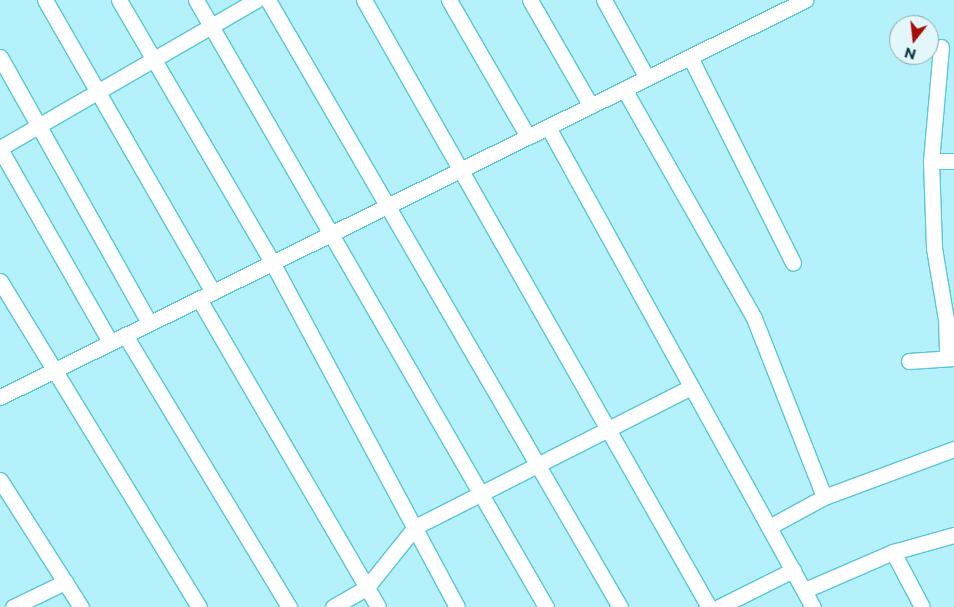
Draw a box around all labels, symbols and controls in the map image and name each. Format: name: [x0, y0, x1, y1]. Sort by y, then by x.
north arrow: [889, 15, 939, 65]
text: N: [902, 43, 918, 64]

